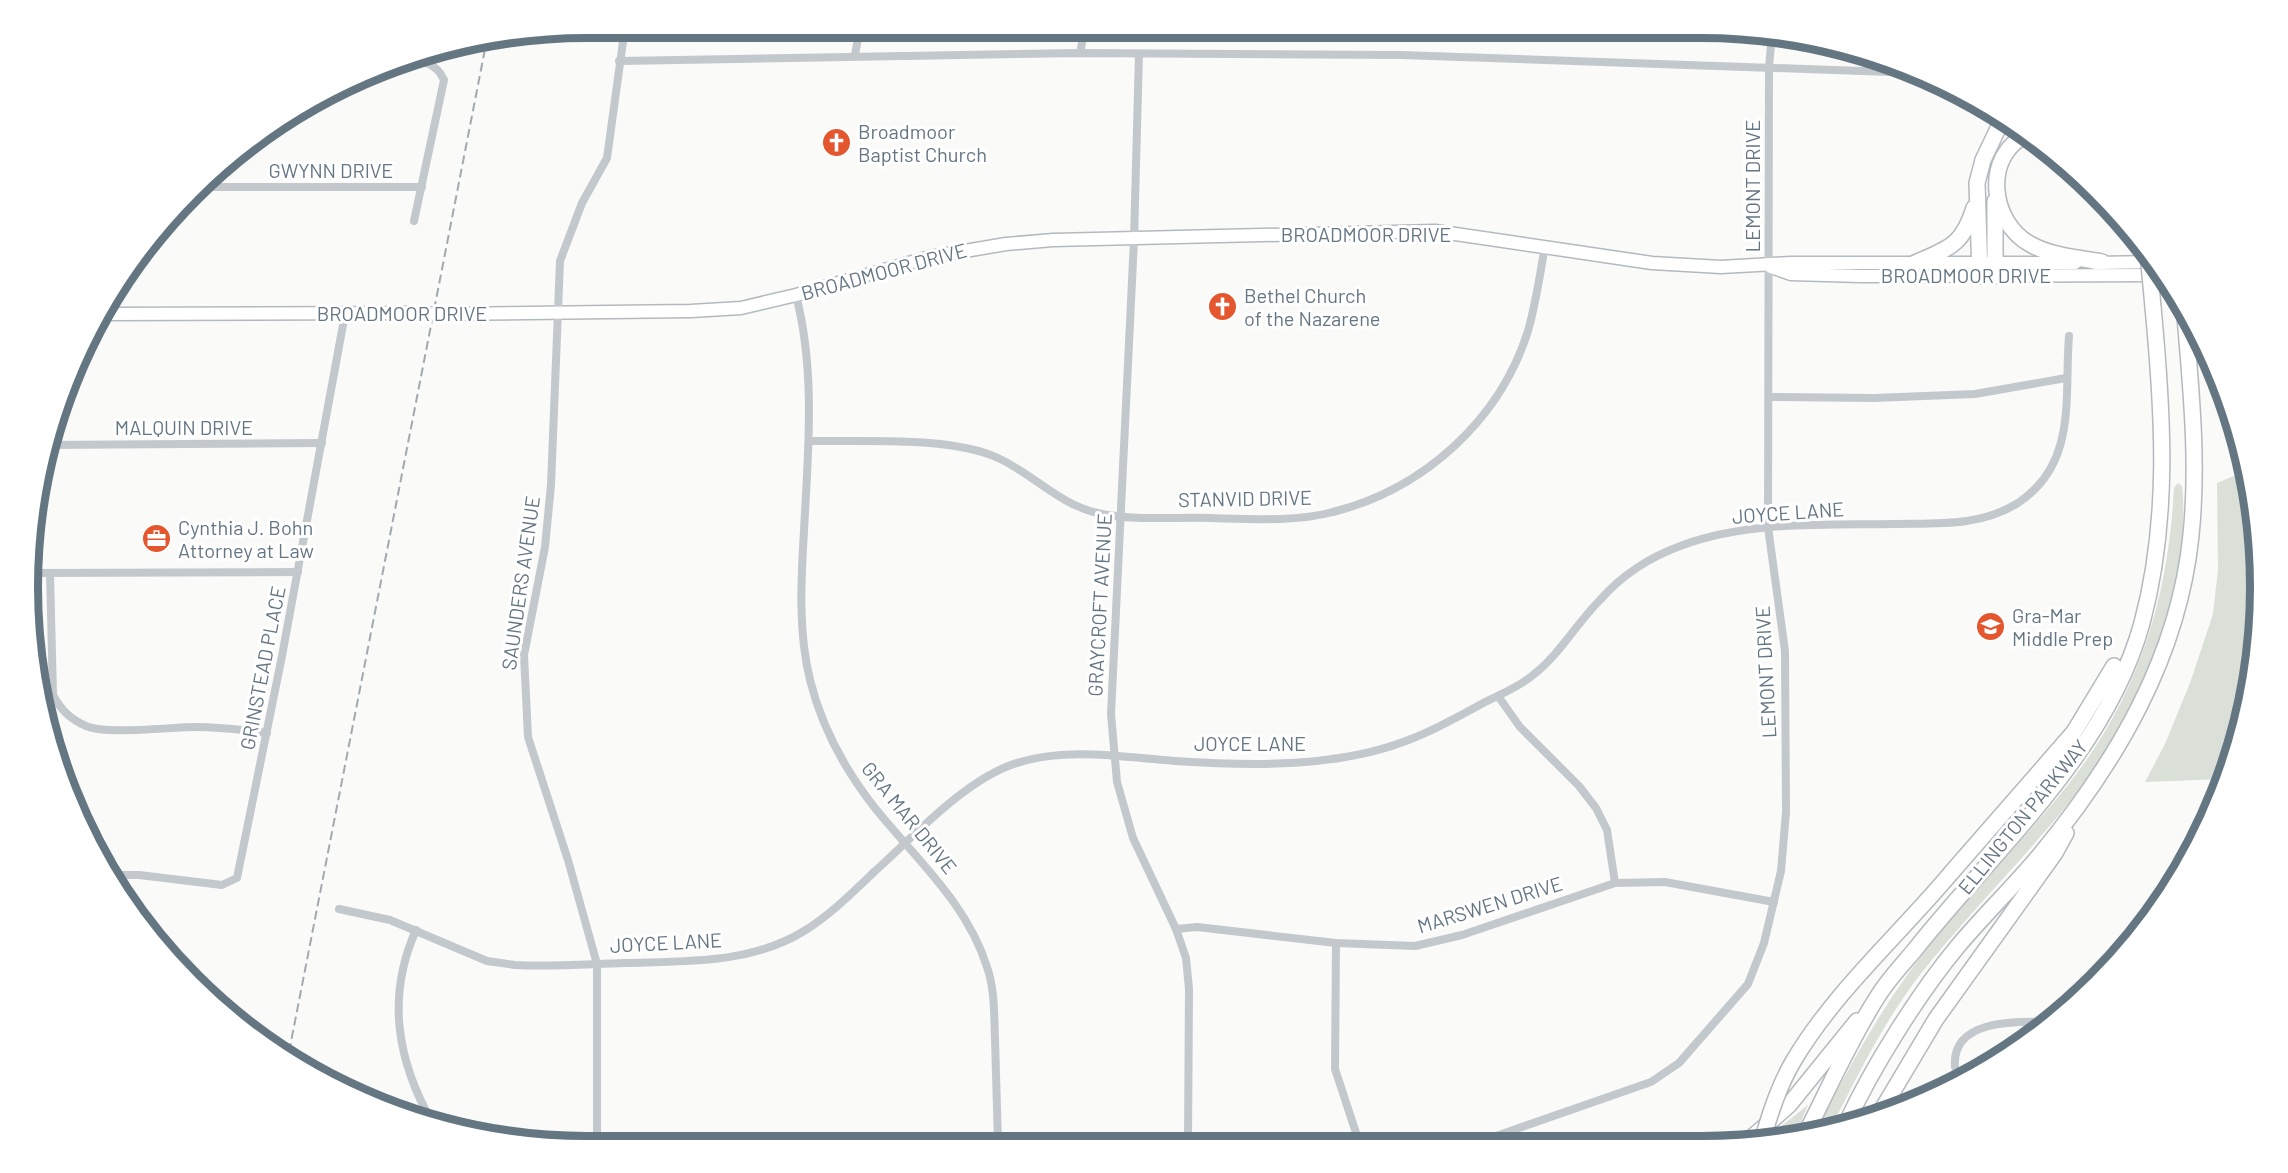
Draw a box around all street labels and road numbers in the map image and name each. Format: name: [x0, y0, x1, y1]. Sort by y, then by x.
street label: LEMONT DRIVE: [1740, 120, 1764, 252]
street label: GWYNN DRIVE: [269, 158, 393, 182]
street label: BROADMOOR DRIVE: [1281, 222, 1451, 246]
street label: BROADMOOR DRIVE: [798, 237, 969, 305]
street label: BROADMOOR DRIVE: [1881, 263, 2051, 287]
street label: BROADMOOR DRIVE: [317, 301, 487, 325]
street label: MALQUIN DRIVE: [115, 415, 253, 439]
street label: STANVID DRIVE: [1178, 485, 1312, 511]
street label: SAUNDERS AVENUE: [496, 494, 544, 671]
street label: JOYCE LANE: [1731, 496, 1845, 528]
street label: GRAYCROFT AVENUE: [1082, 513, 1116, 697]
street label: GRINSTEAD PLACE: [234, 584, 290, 752]
street label: LEMONT DRIVE: [1750, 605, 1780, 739]
street label: JOYCE LANE: [1194, 731, 1306, 755]
street label: ELLINGTON PARKWAY: [1953, 734, 2092, 898]
street label: GRA MAR DRIVE: [857, 756, 962, 878]
street label: MARSWEN DRIVE: [1414, 871, 1565, 938]
street label: JOYCE LANE: [609, 927, 723, 957]

